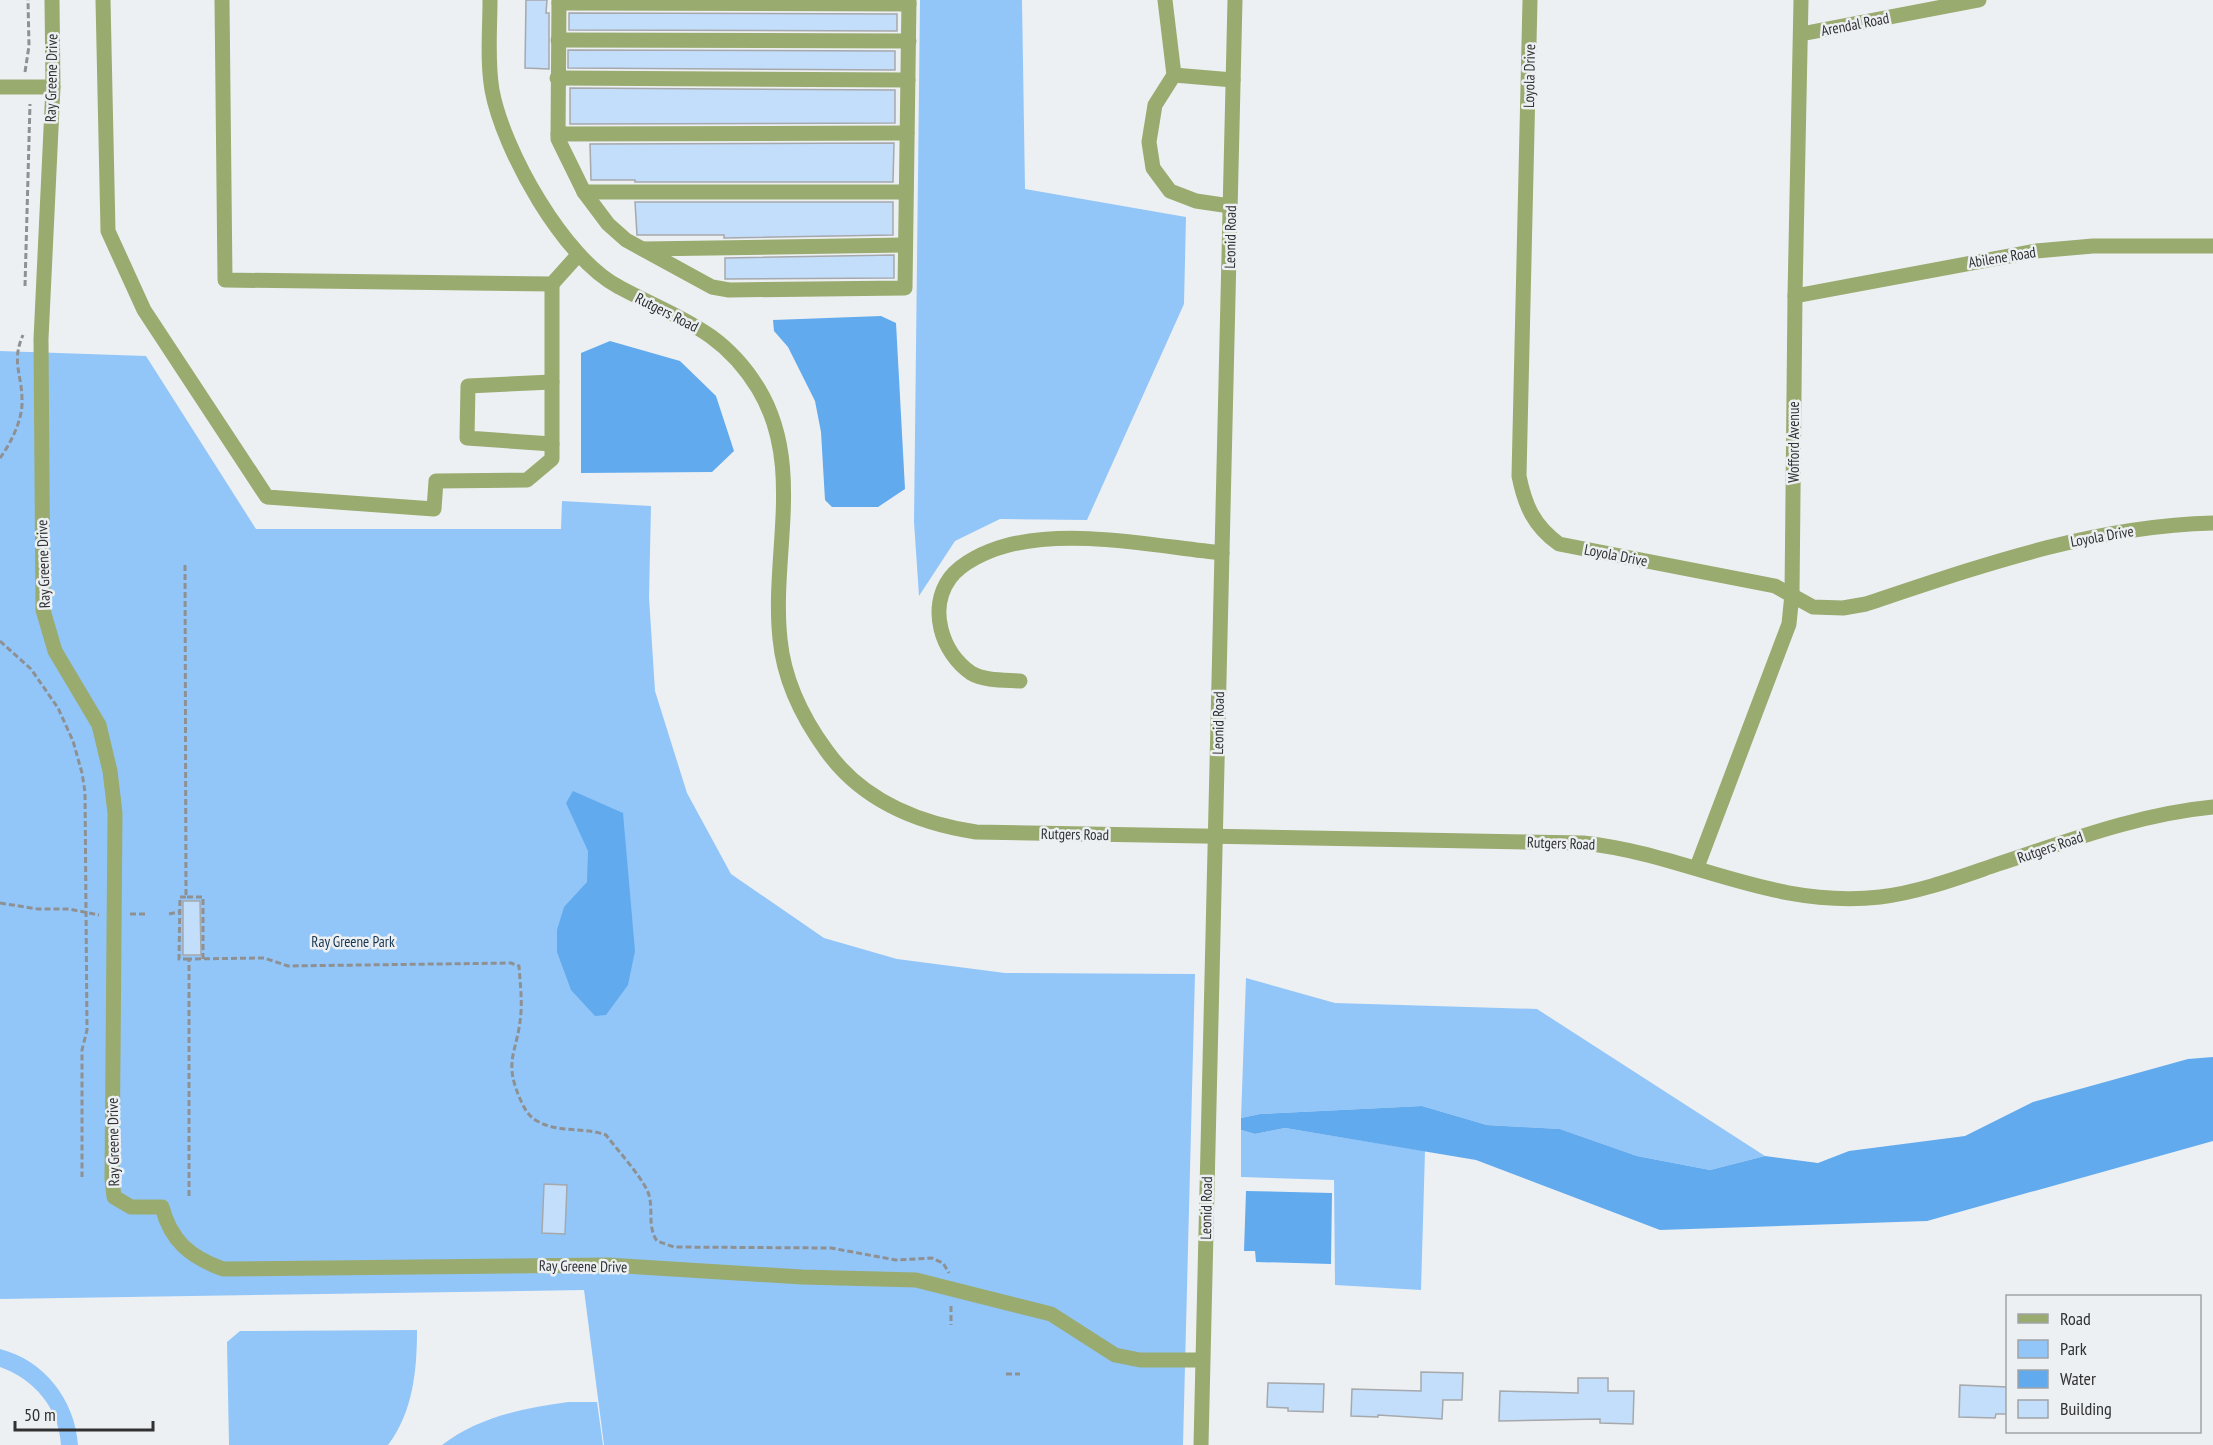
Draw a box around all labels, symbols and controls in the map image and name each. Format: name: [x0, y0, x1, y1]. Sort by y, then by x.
street label: Arendal Road: [1819, 8, 1891, 40]
street label: Ray Greene Drive: [41, 34, 61, 122]
street label: Loyola Drive: [1519, 44, 1539, 108]
street label: Leonid Road: [1220, 205, 1240, 269]
street label: Abilene Road: [1967, 242, 2037, 272]
street label: Rutgers Road: [632, 288, 702, 336]
street label: Wofford Avenue: [1784, 401, 1803, 483]
street label: Ray Greene Drive: [32, 519, 54, 609]
street label: Loyola Drive: [2069, 521, 2135, 551]
street label: Loyola Drive: [1583, 540, 1649, 570]
street label: Leonid Road: [1208, 691, 1228, 755]
street label: Rutgers Road: [1041, 824, 1109, 844]
street label: Rutgers Road: [2015, 827, 2085, 867]
street label: Rutgers Road: [1527, 832, 1595, 854]
park label: Ray Greene Park: [311, 932, 395, 951]
street label: Ray Greene Drive: [103, 1098, 123, 1186]
street label: Leonid Road: [1196, 1176, 1216, 1240]
street label: Ray Greene Drive: [539, 1256, 627, 1276]
legend: [2006, 1295, 2201, 1433]
text: Road: [2060, 1307, 2091, 1330]
text: Park: [2060, 1337, 2087, 1360]
text: Water: [2060, 1367, 2096, 1390]
scale bar: [15, 1394, 153, 1432]
text: Building: [2060, 1397, 2112, 1420]
text: 50 m: [24, 1403, 56, 1426]

